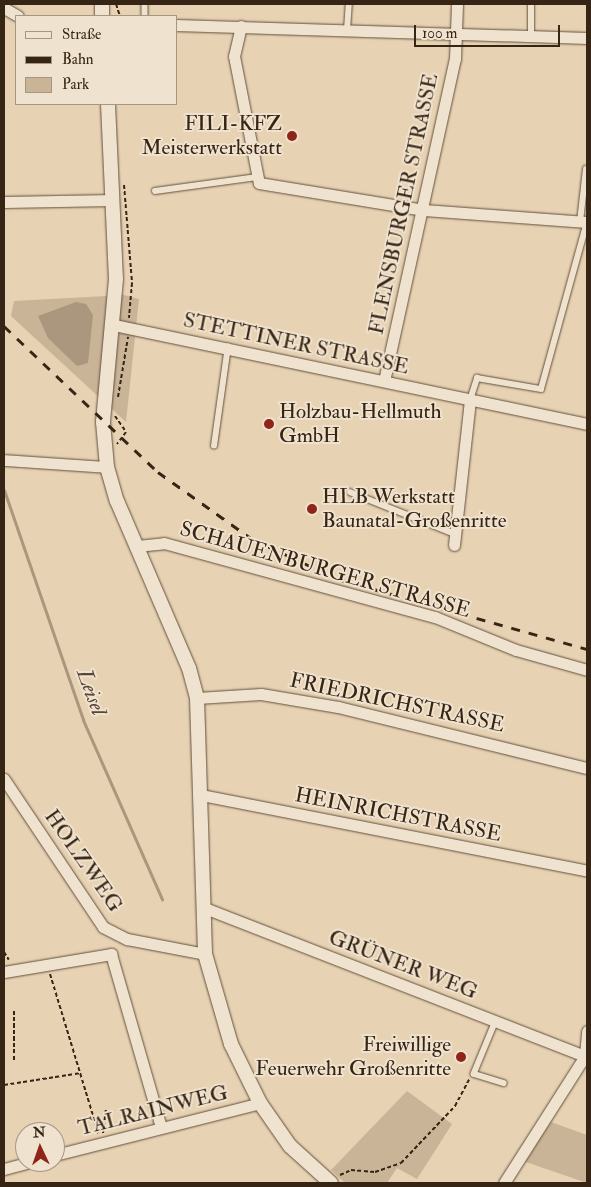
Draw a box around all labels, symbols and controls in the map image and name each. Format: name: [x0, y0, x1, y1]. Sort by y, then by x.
legend: [15, 15, 178, 105]
scale bar: [416, 15, 562, 47]
text: 100 m: [422, 24, 457, 43]
text: Straße: [62, 25, 101, 44]
text: Bahn: [62, 50, 94, 69]
street label: FLENSBURGER STRASSE: [364, 71, 444, 337]
text: Park: [62, 75, 89, 94]
place label: FILI-KFZ Meisterwerkstatt: [142, 111, 282, 161]
marker: FILI-KFZ Meisterwerkstatt: [286, 130, 298, 142]
street label: STETTINER STRASSE: [181, 308, 411, 380]
place label: Holzbau-Hellmuth GmbH: [279, 399, 441, 449]
marker: Holzbau-Hellmuth GmbH: [263, 418, 275, 430]
place label: HLB Werkstatt Baunatal-Großenritte: [322, 484, 506, 534]
marker: HLB Werkstatt Baunatal-Großenritte: [306, 503, 318, 515]
street label: SCHAUENBURGER STRASSE: [177, 516, 473, 624]
water label: Leisel: [70, 665, 112, 719]
street label: FRIEDRICHSTRASSE: [287, 668, 507, 738]
street label: HEINRICHSTRASSE: [293, 783, 503, 847]
street label: HOLZWEG: [39, 805, 127, 917]
street label: GRÜNER WEG: [325, 925, 481, 1005]
place label: Freiwillige Feuerwehr Großenritte: [255, 1032, 451, 1082]
marker: Freiwillige Feuerwehr Großenritte: [455, 1051, 467, 1063]
street label: TALRAINWEG: [76, 1080, 230, 1142]
north arrow: [15, 1122, 65, 1172]
text: N: [33, 1124, 46, 1141]

